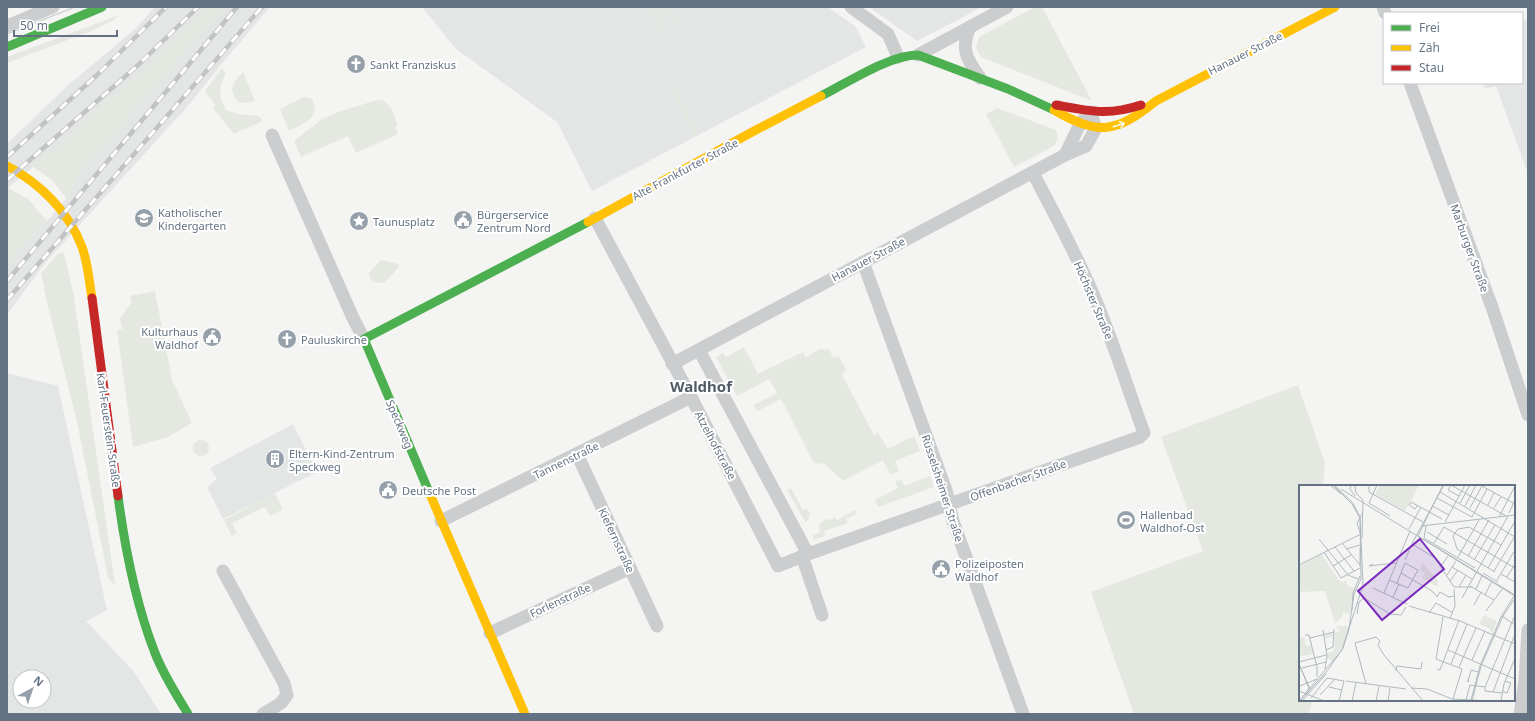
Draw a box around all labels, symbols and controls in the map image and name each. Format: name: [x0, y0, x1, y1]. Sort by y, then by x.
scale bar: [14, 12, 117, 38]
legend: [1383, 12, 1523, 84]
text: 50 m: [20, 17, 48, 34]
text: Frei: [1419, 19, 1440, 36]
street label: Hanauer Straße: [1205, 28, 1285, 78]
text: Zäh: [1419, 39, 1440, 56]
church icon: Sankt Franziskus: [345, 53, 367, 75]
place label: Sankt Franziskus: [370, 57, 456, 72]
text: Stau: [1419, 59, 1444, 76]
one-way arrow: [1112, 120, 1124, 128]
street label: Alte Frankfurter Straße: [629, 135, 741, 203]
street label: Marburger Straße: [1447, 202, 1493, 294]
place label: Katholischer Kindergarten: [158, 205, 226, 233]
school or university icon: Katholischer Kindergarten: [133, 207, 155, 229]
place label: Bürgerservice Zentrum Nord: [477, 207, 551, 235]
public building icon: Bürgerservice Zentrum Nord: [452, 209, 474, 231]
place icon: Taunusplatz: [348, 210, 370, 232]
place label: Taunusplatz: [373, 214, 435, 229]
street label: Hanauer Straße: [829, 233, 907, 285]
street label: Höchster Straße: [1071, 259, 1117, 341]
place label: Kulturhaus Waldhof: [141, 324, 199, 352]
public building icon: Kulturhaus Waldhof: [201, 326, 223, 348]
church icon: Pauluskirche: [276, 328, 298, 350]
place label: Pauluskirche: [301, 332, 367, 347]
street label: Karl-Feuerstein-Straße: [94, 372, 124, 488]
district label: Waldhof: [670, 376, 733, 396]
street label: Speckweg: [383, 397, 417, 451]
street label: Atzelhofstraße: [692, 408, 740, 482]
street label: Rüsselsheimer Straße: [919, 432, 967, 544]
street label: Tannenstraße: [531, 438, 601, 482]
place label: Eltern-Kind-Zentrum Speckweg: [289, 446, 395, 474]
building icon: Eltern-Kind-Zentrum Speckweg: [264, 448, 286, 470]
street label: Offenbacher Straße: [968, 456, 1068, 504]
public building icon: Deutsche Post: [377, 479, 399, 501]
place label: Deutsche Post: [402, 483, 476, 498]
inset map: [1299, 485, 1515, 701]
street label: Kiefernstraße: [595, 505, 639, 575]
place label: Hallenbad Waldhof-Ost: [1140, 507, 1204, 535]
sports icon: Hallenbad Waldhof-Ost: [1115, 509, 1137, 531]
place label: Polizeiposten Waldhof: [955, 556, 1024, 584]
public building icon: Polizeiposten Waldhof: [930, 558, 952, 580]
street label: Forlenstraße: [527, 579, 593, 621]
north arrow: [12, 669, 52, 709]
text: N: [30, 672, 47, 690]

